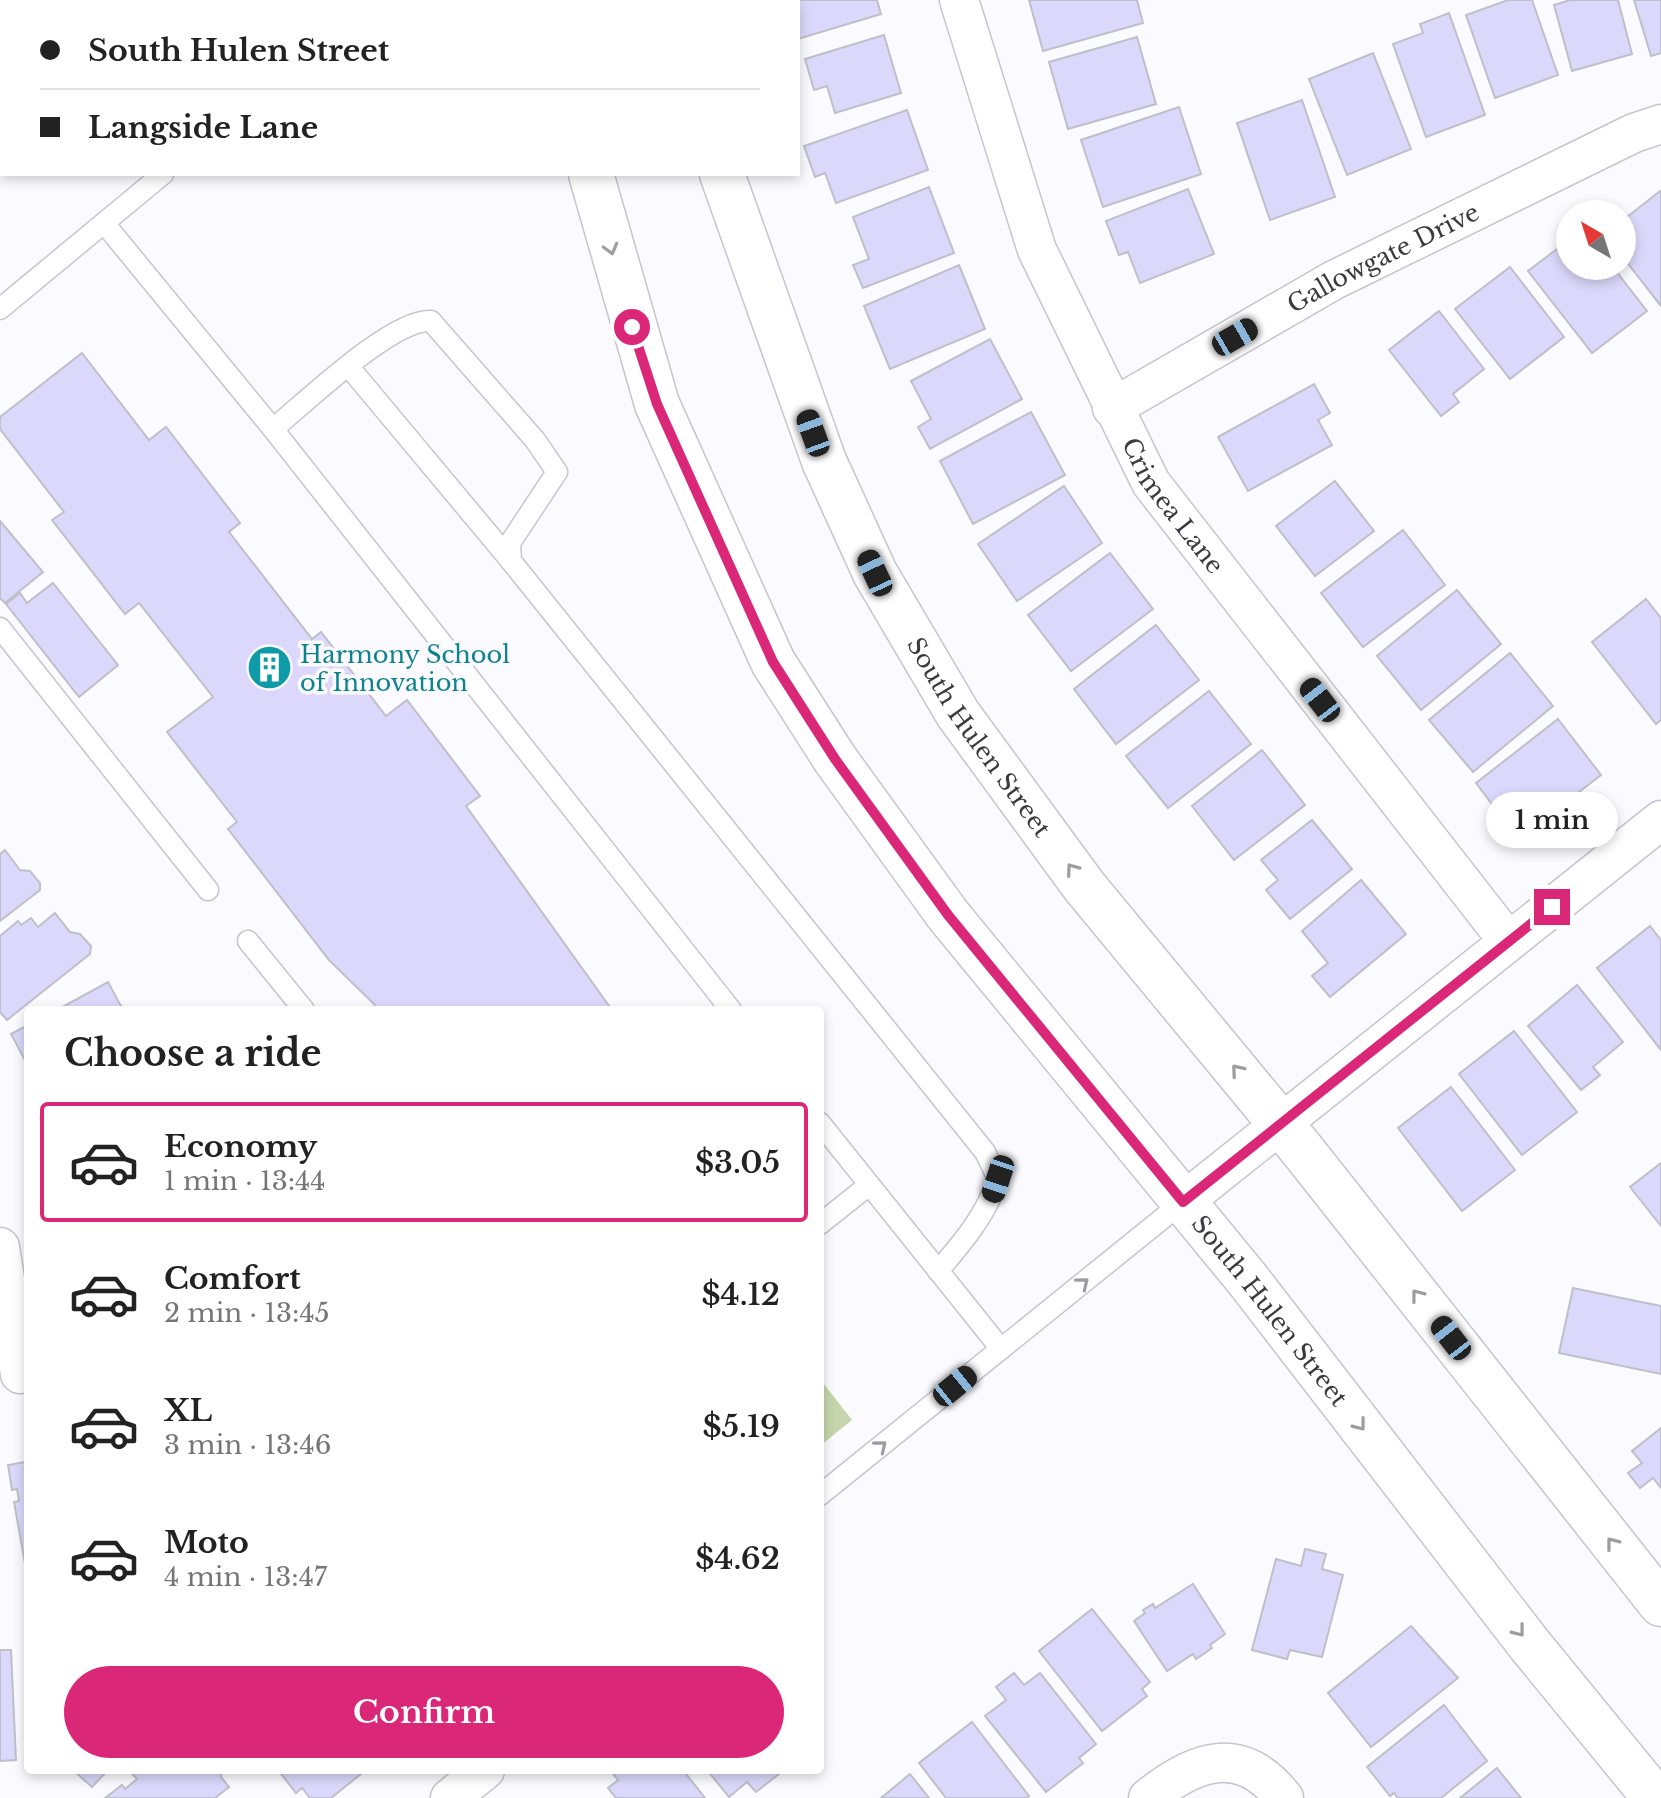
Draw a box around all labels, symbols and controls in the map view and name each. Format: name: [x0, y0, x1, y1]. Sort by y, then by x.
text: South Hulen Street: [88, 32, 389, 69]
text: Langside Lane: [88, 109, 318, 146]
street label: Gallowgate Drive: [1282, 197, 1483, 318]
north arrow: [1556, 200, 1636, 280]
map controls: [1556, 200, 1636, 280]
one-way arrow: [602, 242, 619, 256]
route start: [614, 309, 650, 345]
car: [1208, 315, 1262, 359]
car: [794, 406, 832, 460]
street label: Crimea Lane: [1116, 433, 1230, 579]
car: [854, 546, 896, 600]
street label: South Hulen Street: [902, 632, 1057, 842]
place label: Harmony School of Innovation: [300, 640, 510, 697]
building icon: Harmony School of Innovation: [245, 644, 293, 692]
car: [1296, 674, 1344, 726]
callout: 1 min: [1486, 791, 1618, 847]
text: 1 min: [1515, 804, 1589, 836]
one-way arrow: [1067, 863, 1081, 878]
route end: [1534, 889, 1570, 925]
text: Choose a ride: [64, 1031, 321, 1076]
one-way arrow: [1232, 1065, 1247, 1079]
icon: car: [68, 1126, 140, 1198]
text: Economy: [164, 1128, 317, 1165]
text: $3.05: [695, 1144, 780, 1181]
car: [979, 1152, 1017, 1206]
text: 1 min · 13:44: [164, 1165, 326, 1197]
street label: South Hulen Street: [1186, 1209, 1354, 1412]
icon: car: [68, 1258, 140, 1330]
text: Comfort: [164, 1260, 301, 1297]
text: $4.12: [701, 1276, 780, 1313]
one-way arrow: [1074, 1278, 1088, 1293]
one-way arrow: [1412, 1289, 1426, 1304]
text: 2 min · 13:45: [164, 1297, 330, 1329]
car: [1427, 1312, 1475, 1364]
car: [929, 1362, 981, 1410]
icon: car: [68, 1390, 140, 1462]
text: XL: [164, 1392, 212, 1429]
text: $5.19: [702, 1408, 780, 1445]
one-way arrow: [1351, 1416, 1365, 1431]
text: 3 min · 13:46: [164, 1429, 331, 1461]
one-way arrow: [872, 1441, 886, 1456]
icon: car: [68, 1522, 140, 1594]
text: Moto: [164, 1524, 249, 1561]
one-way arrow: [1608, 1537, 1622, 1552]
text: $4.62: [695, 1540, 780, 1577]
text: 4 min · 13:47: [164, 1561, 327, 1593]
one-way arrow: [1510, 1622, 1524, 1637]
button: Confirm: [64, 1666, 784, 1758]

